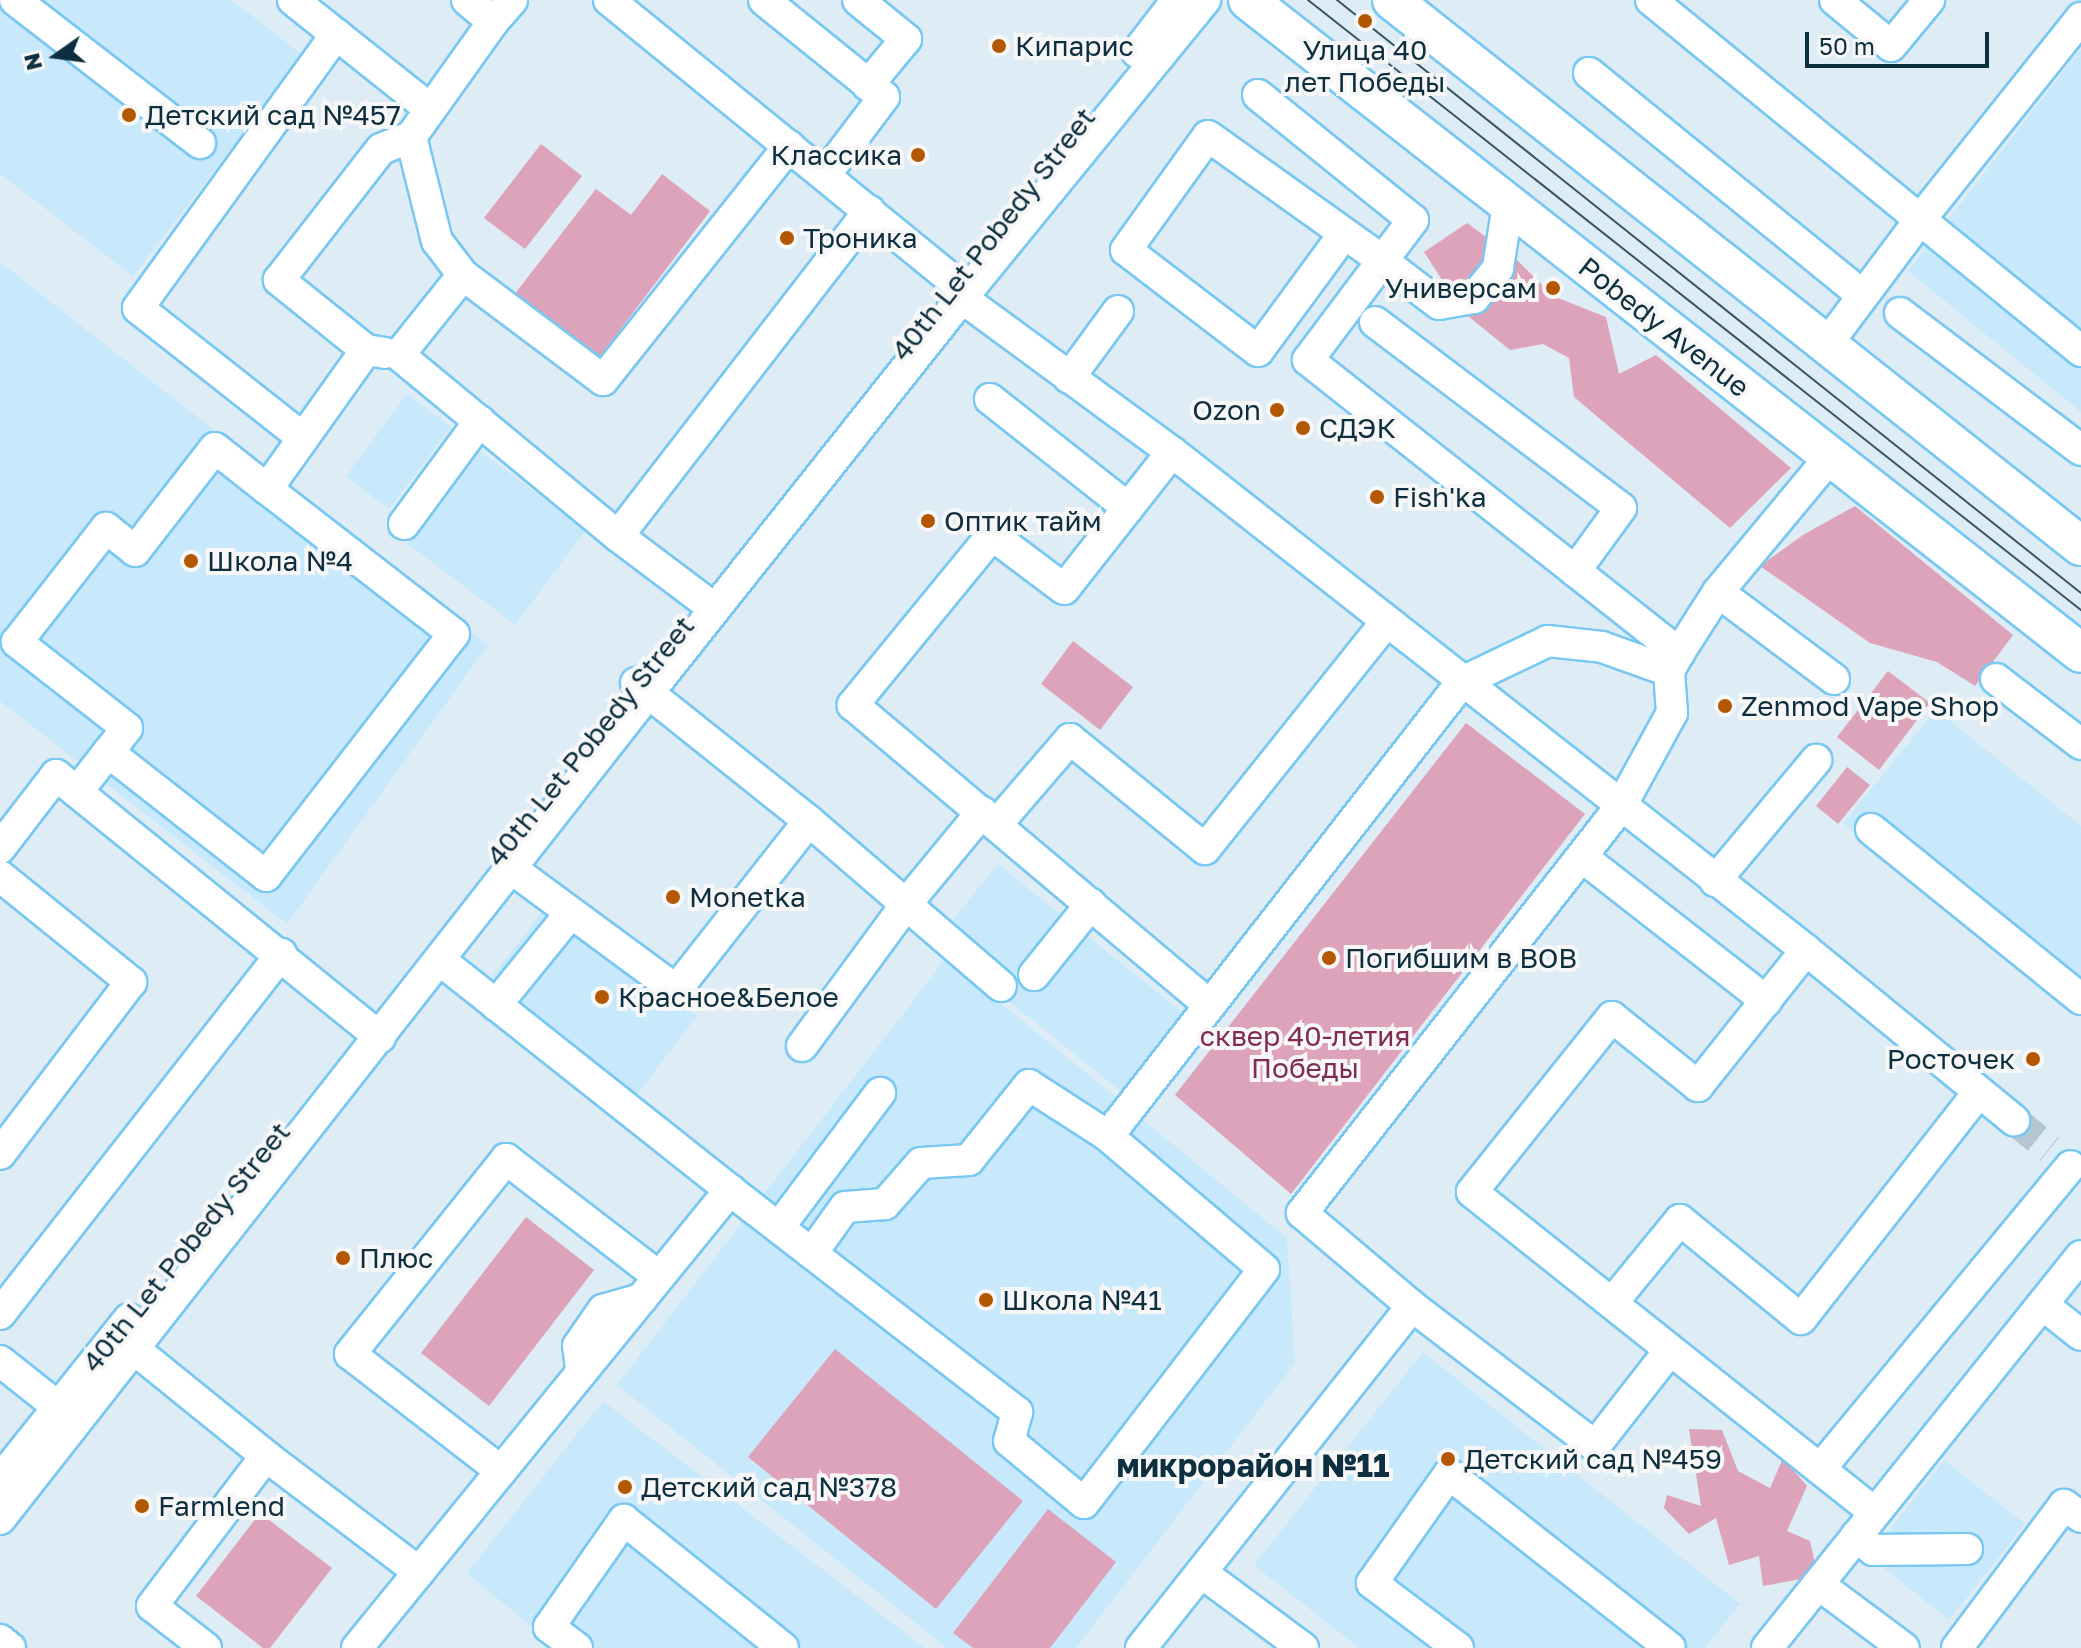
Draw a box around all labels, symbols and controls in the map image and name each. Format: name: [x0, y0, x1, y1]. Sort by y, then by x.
marker: Улица 40 лет Победы: [1356, 12, 1374, 30]
north arrow: [16, 16, 96, 96]
scale bar: [1809, 16, 1993, 66]
place label: Кипарис: [1015, 29, 1134, 63]
text: 50 m: [1819, 31, 1875, 60]
place label: Улица 40 лет Победы: [1285, 33, 1445, 99]
marker: Кипарис: [990, 37, 1008, 55]
text: N: [17, 51, 47, 73]
place label: Детский сад №457: [145, 98, 401, 132]
street label: 40th Let Pobedy Street: [884, 101, 1102, 367]
marker: Детский сад №457: [120, 106, 138, 124]
place label: Классика: [770, 138, 902, 172]
marker: Классика: [909, 146, 927, 164]
place label: Троника: [803, 221, 918, 255]
marker: Троника: [778, 229, 796, 247]
street label: Pobedy Avenue: [1572, 250, 1756, 404]
place label: Универсам: [1385, 271, 1537, 305]
marker: Универсам: [1544, 279, 1562, 297]
place label: Ozon: [1192, 393, 1261, 427]
marker: Ozon: [1268, 401, 1286, 419]
place label: СДЭК: [1319, 411, 1396, 445]
marker: СДЭК: [1294, 419, 1312, 437]
place label: Fish'ka: [1393, 480, 1486, 514]
marker: Fish'ka: [1368, 488, 1386, 506]
place label: Оптик тайм: [944, 504, 1102, 538]
marker: Оптик тайм: [919, 512, 937, 530]
place label: Школа №4: [207, 544, 353, 578]
marker: Школа №4: [182, 552, 200, 570]
street label: 40th Let Pobedy Street: [479, 610, 701, 872]
place label: Zenmod Vape Shop: [1741, 689, 1999, 723]
marker: Zenmod Vape Shop: [1716, 697, 1734, 715]
place label: Monetka: [689, 880, 806, 914]
marker: Monetka: [664, 888, 682, 906]
place label: Погибшим в ВОВ: [1345, 941, 1577, 975]
marker: Погибшим в ВОВ: [1320, 949, 1338, 967]
place label: Красное&Белое: [618, 980, 839, 1014]
marker: Красное&Белое: [593, 988, 611, 1006]
park label: сквер 40-летия Победы: [1200, 1019, 1410, 1085]
place label: Росточек: [1887, 1042, 2015, 1076]
marker: Росточек: [2022, 1048, 2044, 1070]
street label: 40th Let Pobedy Street: [75, 1116, 297, 1378]
place label: Плюс: [359, 1241, 433, 1275]
marker: Плюс: [334, 1249, 352, 1267]
place label: Школа №41: [1002, 1283, 1162, 1317]
marker: Школа №41: [977, 1291, 995, 1309]
place label: Детский сад №459: [1464, 1442, 1722, 1476]
district label: микрорайон №11: [1117, 1446, 1389, 1484]
marker: Детский сад №459: [1439, 1450, 1457, 1468]
place label: Детский сад №378: [641, 1470, 897, 1504]
marker: Детский сад №378: [616, 1478, 634, 1496]
place label: Farmlend: [158, 1489, 285, 1523]
marker: Farmlend: [133, 1497, 151, 1515]

